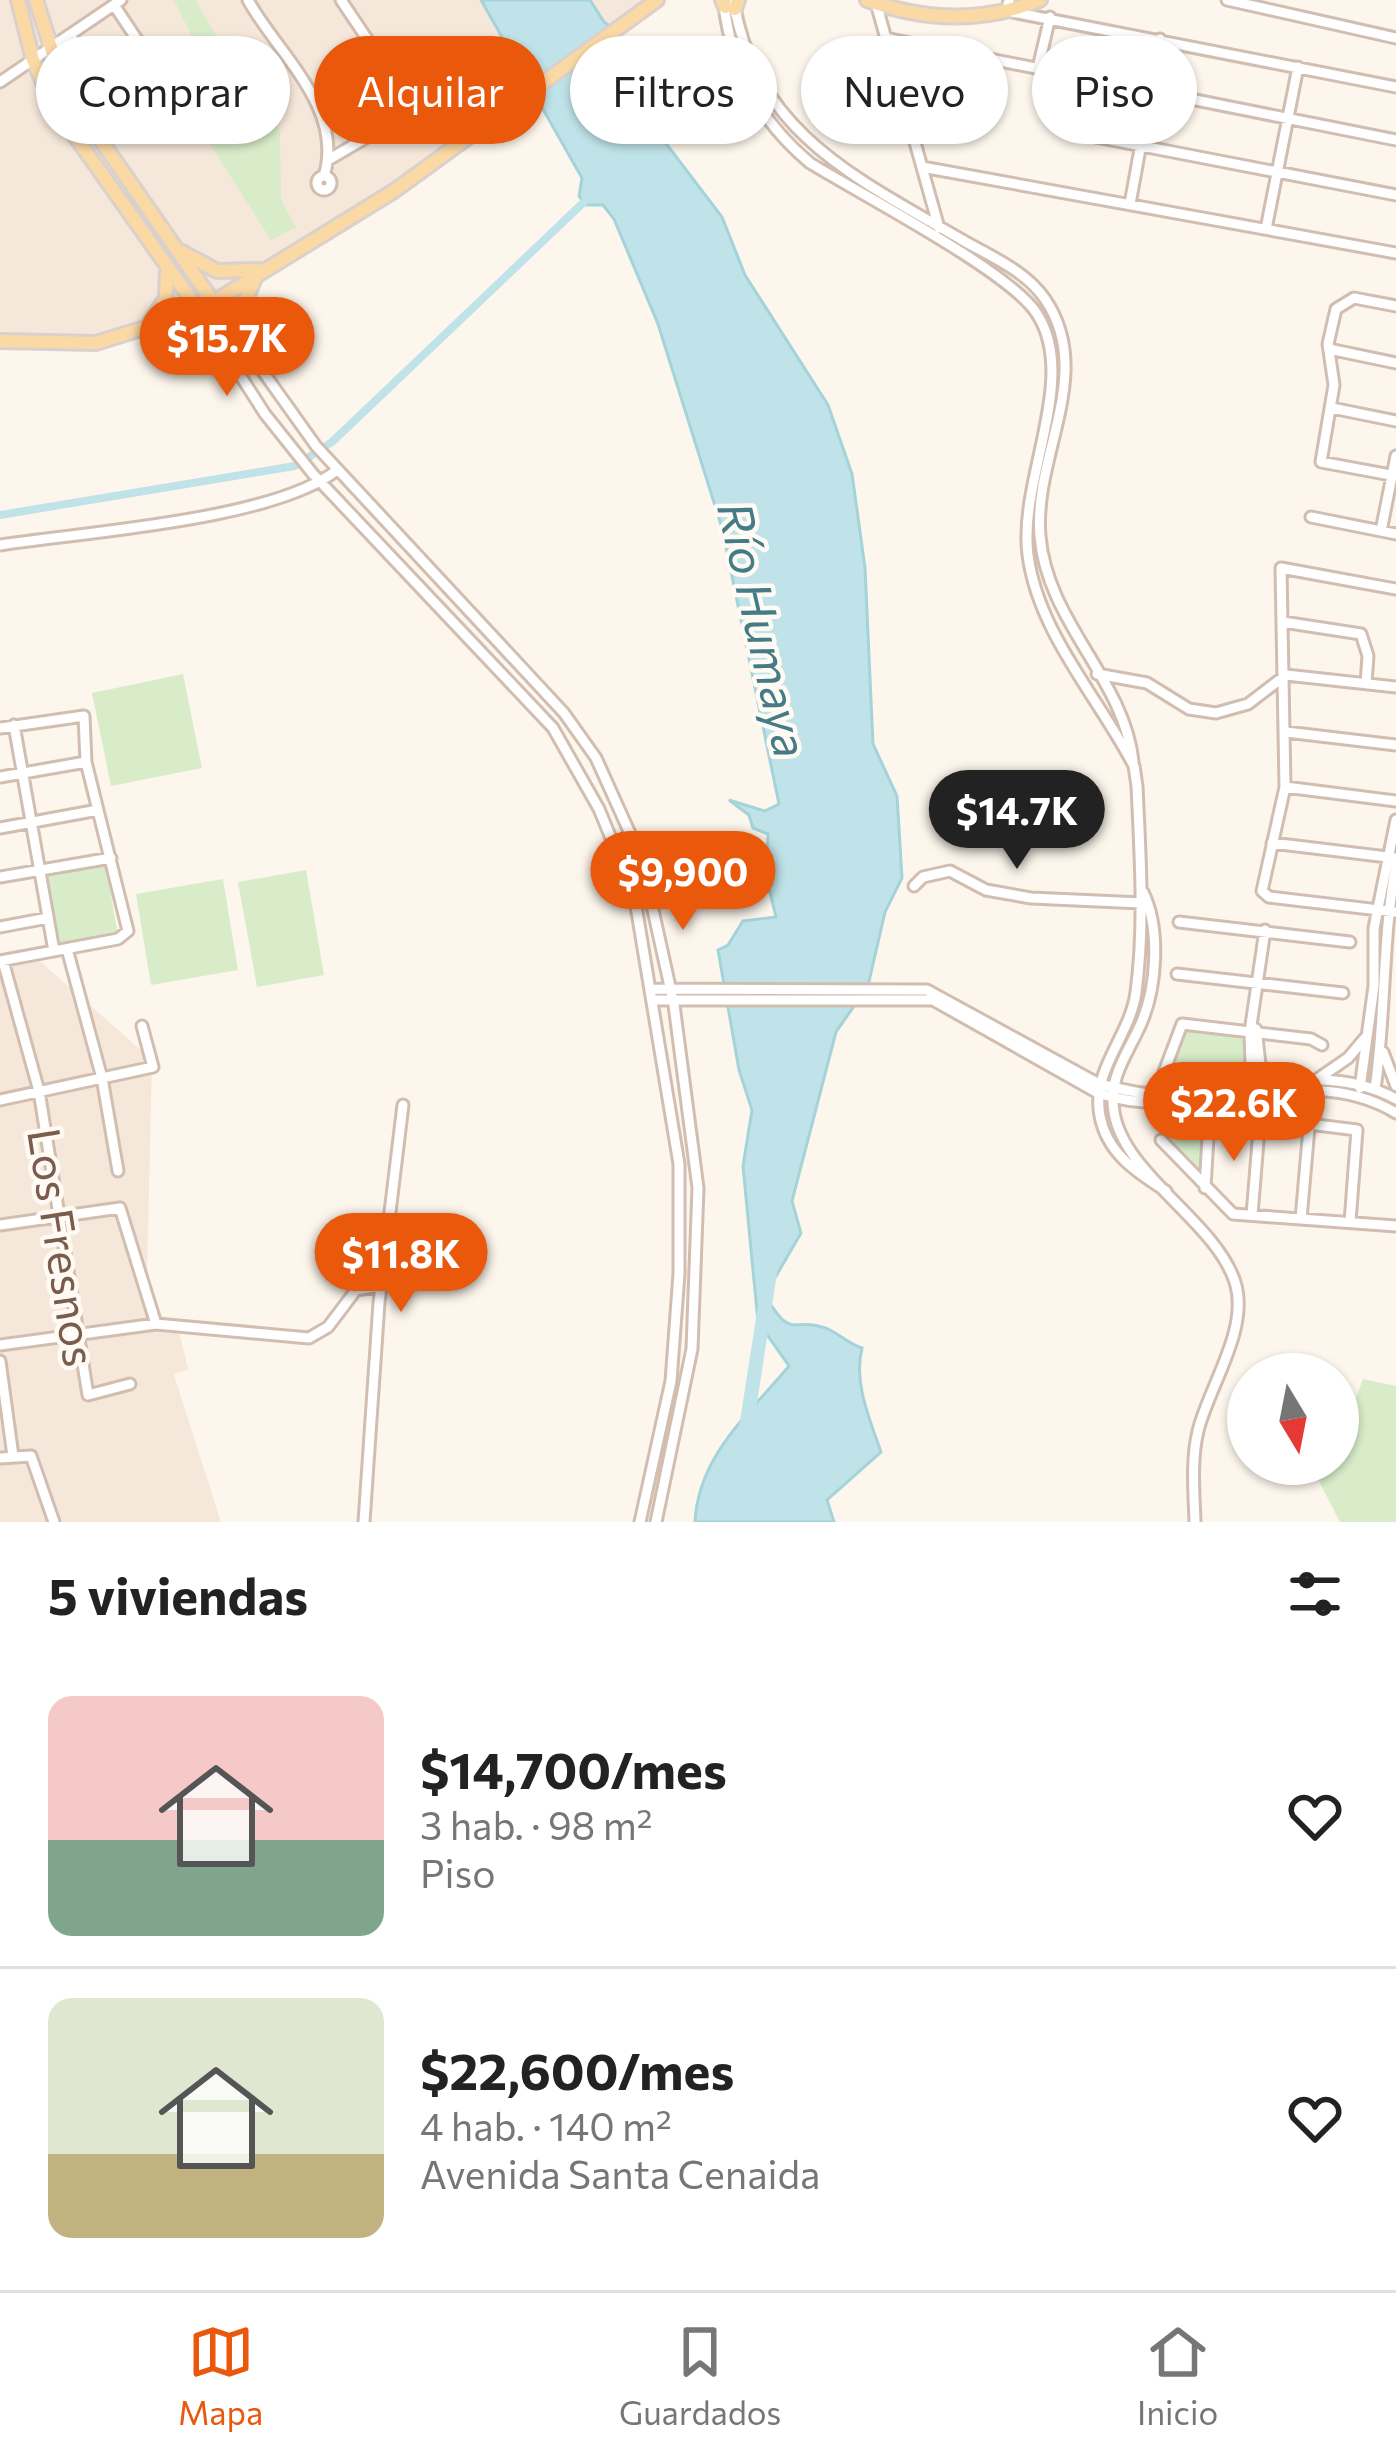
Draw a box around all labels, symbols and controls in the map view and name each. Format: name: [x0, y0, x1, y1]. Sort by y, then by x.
chip: Comprar: [36, 36, 290, 144]
chip: Alquilar: [314, 36, 546, 144]
chip: Filtros: [570, 36, 777, 144]
chip: Nuevo: [801, 36, 1008, 144]
chip: Piso: [1032, 36, 1197, 144]
pin: $15.7K: [129, 297, 325, 399]
text: $15.7K: [167, 312, 287, 360]
water label: Río Humaya: [707, 495, 823, 763]
pin: $14.7K: [919, 770, 1115, 872]
text: $14.7K: [956, 785, 1078, 833]
pin: $9,900: [585, 831, 781, 933]
text: $9,900: [617, 846, 749, 894]
pin: $22.6K: [1136, 1062, 1332, 1164]
text: $22.6K: [1170, 1077, 1298, 1125]
street label: Los Fresnos: [18, 1124, 110, 1370]
pin: $11.8K: [303, 1213, 499, 1315]
text: $11.8K: [342, 1228, 460, 1276]
north arrow: [1227, 1353, 1359, 1485]
map controls: [1227, 1353, 1359, 1485]
icon: filters: [1282, 1561, 1348, 1627]
text: 5 viviendas: [48, 1563, 308, 1626]
text: $14,700/mes: [420, 1737, 727, 1800]
icon: home: [144, 1744, 288, 1888]
icon: heart: [1282, 1783, 1348, 1849]
text: 3 hab. · 98 m²: [420, 1800, 652, 1848]
text: Piso: [420, 1848, 496, 1896]
text: $22,600/mes: [420, 2038, 734, 2101]
icon: home: [144, 2046, 288, 2190]
icon: heart: [1282, 2085, 1348, 2151]
text: 4 hab. · 140 m²: [420, 2101, 672, 2149]
text: Avenida Santa Cenaida: [420, 2149, 821, 2197]
tab: Mapa: [178, 2319, 263, 2432]
tab: Guardados: [619, 2319, 781, 2432]
tab: Inicio: [1137, 2319, 1218, 2432]

